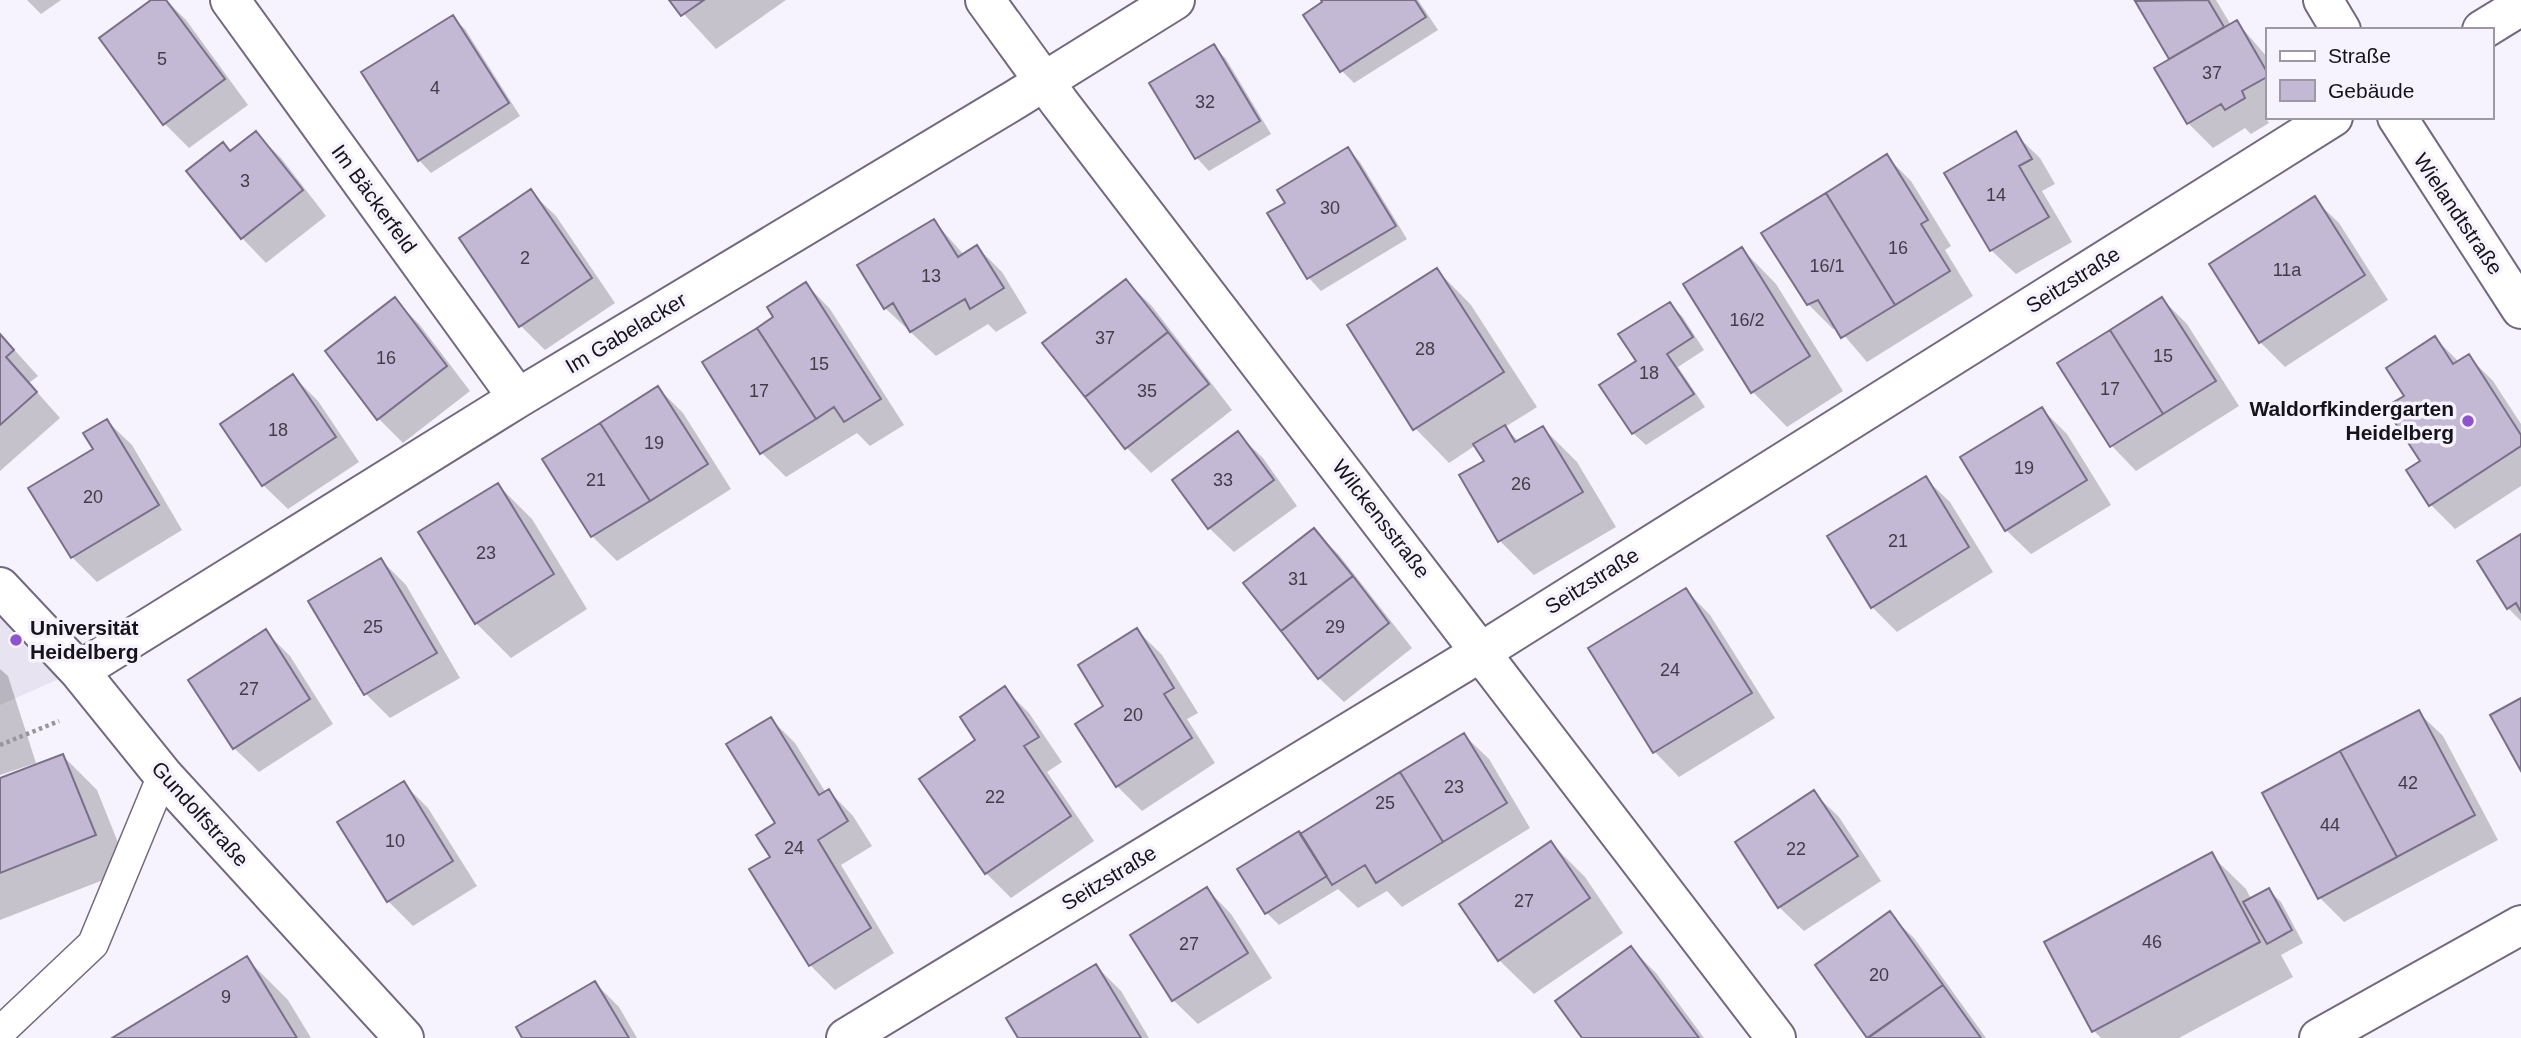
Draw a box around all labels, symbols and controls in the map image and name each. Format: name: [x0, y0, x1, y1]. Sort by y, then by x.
legend: [2266, 28, 2493, 119]
text: Straße: [2328, 44, 2391, 67]
house number: 5: [157, 49, 167, 69]
house number: 37: [2202, 63, 2222, 83]
house number: 4: [430, 78, 440, 98]
text: Gebäude: [2328, 79, 2414, 102]
house number: 32: [1195, 92, 1215, 112]
street label: Im Bäckerfeld: [327, 140, 421, 257]
street label: Wielandtstraße: [2409, 149, 2507, 279]
house number: 3: [240, 171, 250, 191]
house number: 14: [1986, 185, 2006, 205]
house number: 30: [1320, 198, 1340, 218]
house number: 16: [1888, 238, 1908, 258]
street label: Seitzstraße: [2022, 242, 2124, 317]
house number: 2: [520, 248, 530, 268]
house number: 16/1: [1809, 256, 1845, 276]
house number: 11a: [2273, 260, 2302, 280]
house number: 13: [921, 266, 941, 286]
street label: Im Gabelacker: [561, 288, 690, 378]
house number: 16/2: [1729, 310, 1765, 330]
house number: 37: [1095, 328, 1115, 348]
house number: 28: [1415, 339, 1435, 359]
house number: 15: [2153, 346, 2173, 366]
house number: 16: [376, 348, 396, 368]
house number: 15: [809, 354, 829, 374]
house number: 18: [1639, 363, 1659, 383]
house number: 17: [2100, 379, 2120, 399]
house number: 17: [749, 381, 769, 401]
house number: 35: [1137, 381, 1157, 401]
place label: Waldorfkindergarten Heidelberg: [2249, 397, 2454, 444]
marker: Waldorfkindergarten Heidelberg: [2460, 413, 2476, 429]
house number: 18: [268, 420, 288, 440]
house number: 19: [644, 433, 664, 453]
street label: Wilckensstraße: [1328, 455, 1435, 582]
house number: 19: [2014, 458, 2034, 478]
house number: 21: [586, 470, 606, 490]
house number: 33: [1213, 470, 1233, 490]
house number: 26: [1511, 474, 1531, 494]
house number: 20: [83, 487, 103, 507]
house number: 21: [1888, 531, 1908, 551]
house number: 23: [476, 543, 496, 563]
street label: Seitzstraße: [1541, 543, 1643, 618]
house number: 31: [1288, 569, 1308, 589]
place label: Universität Heidelberg: [30, 616, 139, 663]
house number: 25: [363, 617, 383, 637]
house number: 29: [1325, 617, 1345, 637]
marker: Universität Heidelberg: [8, 632, 24, 648]
house number: 24: [1660, 660, 1680, 680]
house number: 27: [239, 679, 259, 699]
house number: 20: [1123, 705, 1143, 725]
street label: Gundolfstraße: [147, 757, 253, 871]
house number: 42: [2398, 773, 2418, 793]
house number: 23: [1444, 777, 1464, 797]
house number: 22: [985, 787, 1005, 807]
house number: 25: [1375, 793, 1395, 813]
house number: 44: [2320, 815, 2340, 835]
house number: 10: [385, 831, 405, 851]
house number: 24: [784, 838, 804, 858]
house number: 22: [1786, 839, 1806, 859]
street label: Seitzstraße: [1057, 840, 1160, 915]
house number: 27: [1514, 891, 1534, 911]
house number: 46: [2142, 932, 2162, 952]
house number: 27: [1179, 934, 1199, 954]
house number: 20: [1869, 965, 1889, 985]
house number: 9: [221, 987, 231, 1007]

